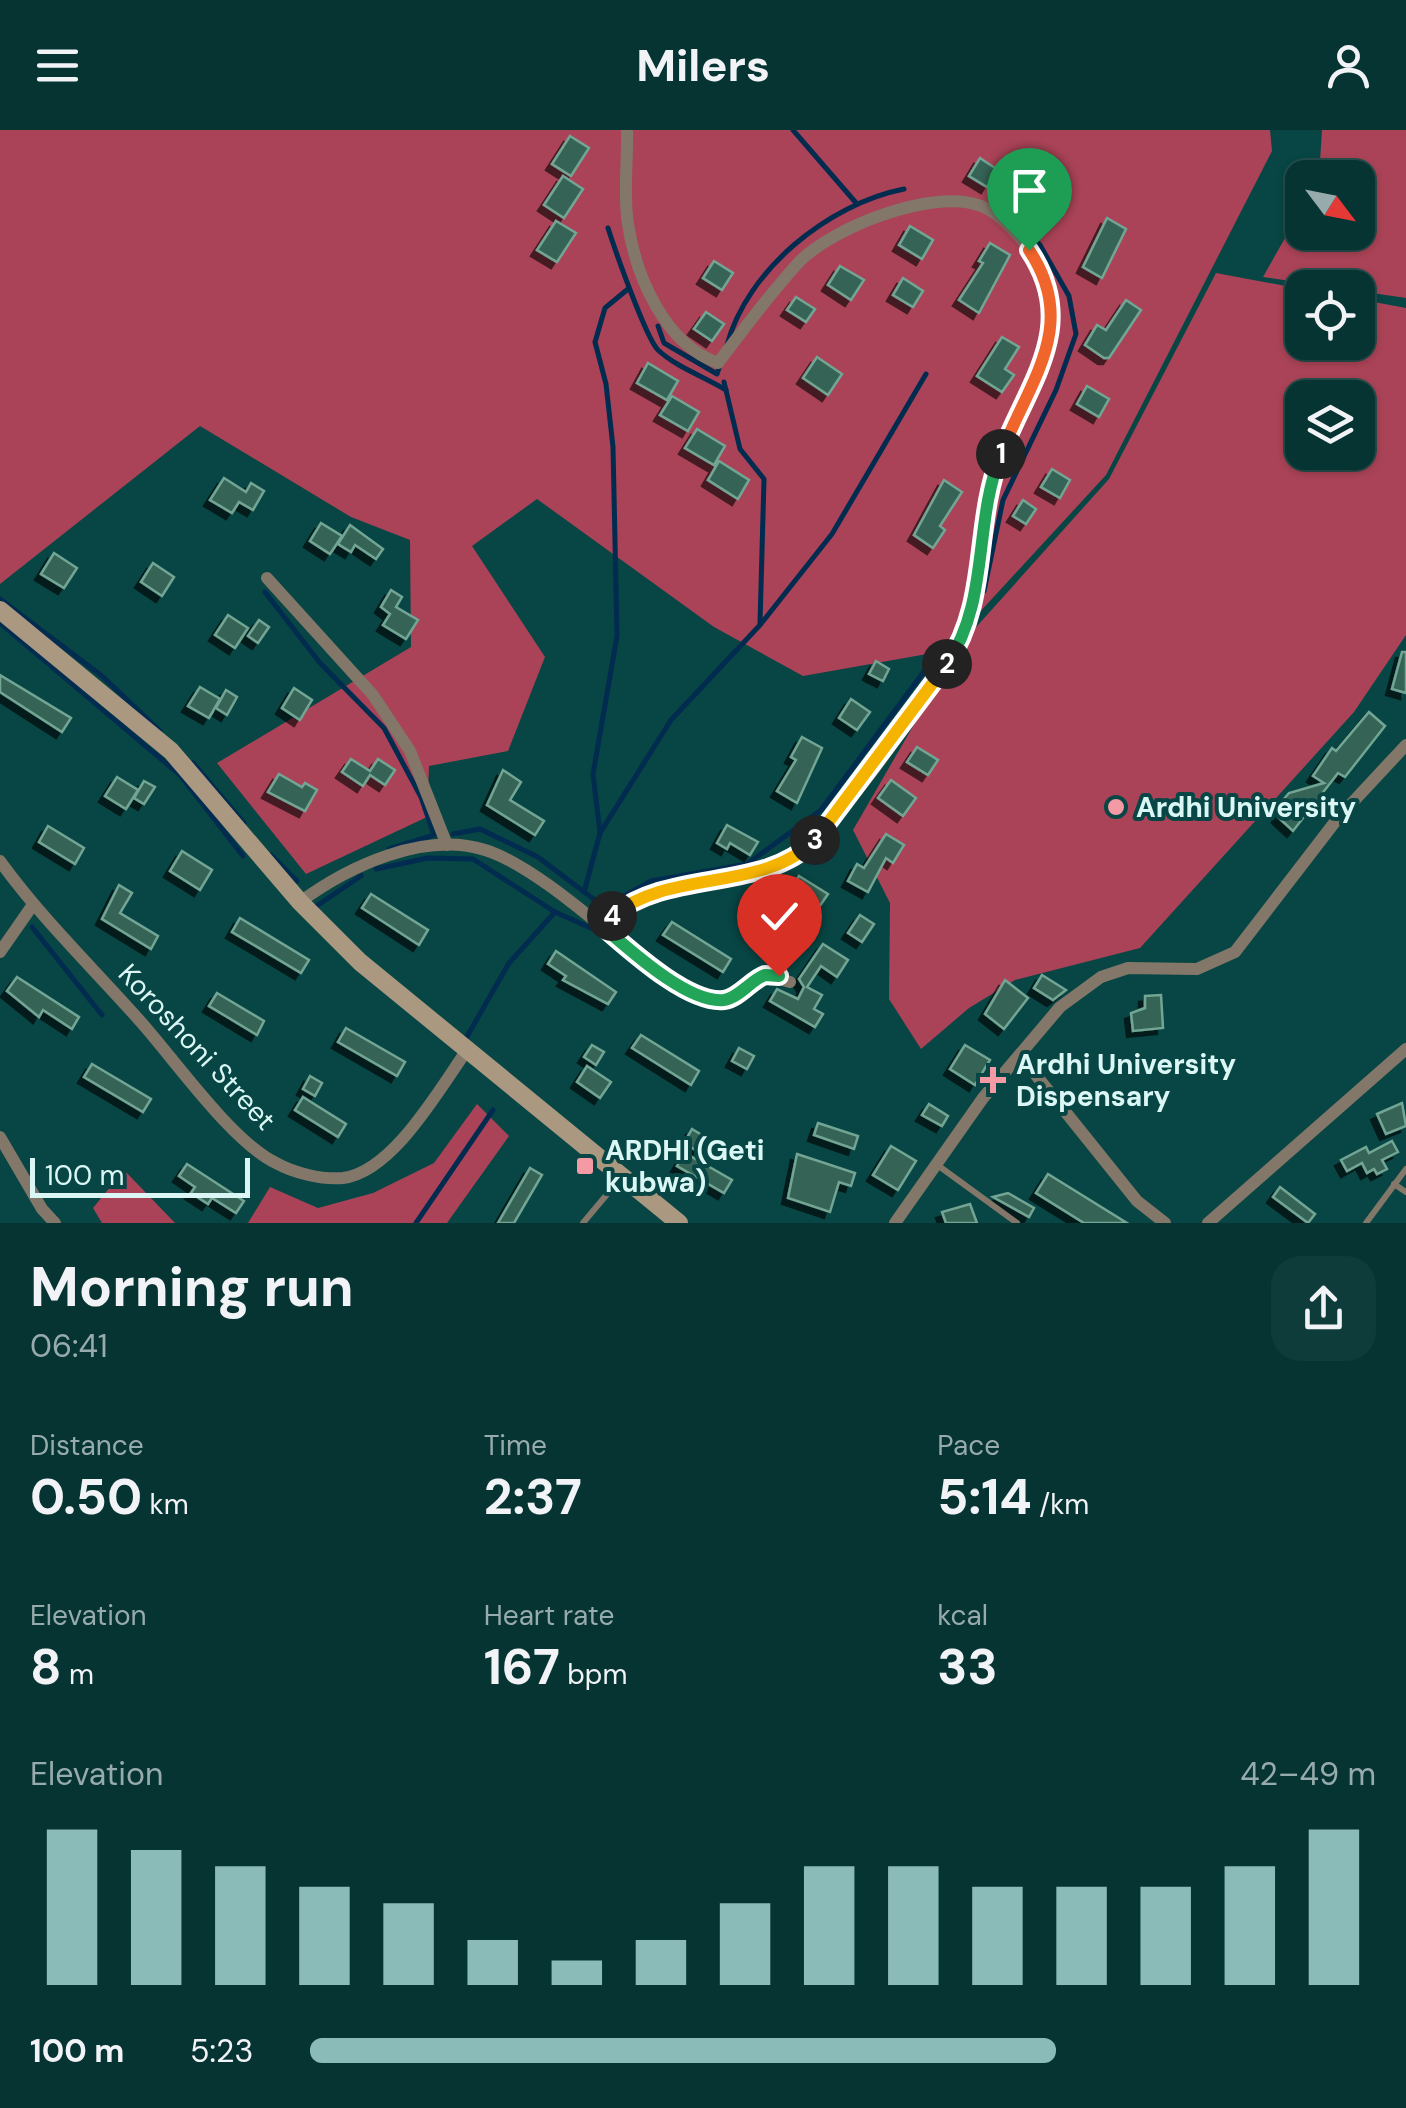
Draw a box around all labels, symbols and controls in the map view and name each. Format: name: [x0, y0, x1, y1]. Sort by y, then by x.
text: Milers: [636, 36, 770, 95]
icon: menu: [30, 38, 85, 93]
icon: person: [1321, 38, 1376, 93]
pin: [987, 148, 1072, 251]
north arrow: [1285, 160, 1375, 250]
map controls: [1285, 160, 1375, 470]
icon: arrive: [1002, 163, 1057, 218]
button: locate: [1285, 270, 1375, 360]
button: layers: [1285, 380, 1375, 470]
pin: 1: [976, 429, 1026, 479]
text: 1: [996, 435, 1006, 472]
pin: 2: [922, 639, 972, 689]
text: 2: [939, 645, 955, 682]
place label: Ardhi University: [1136, 789, 1356, 826]
marker: Ardhi University: [1105, 796, 1127, 818]
pin: 3: [790, 815, 840, 865]
text: 3: [807, 821, 823, 858]
pin: [737, 874, 822, 977]
icon: check: [752, 889, 807, 944]
pin: 4: [587, 891, 637, 941]
text: 4: [603, 897, 621, 934]
street label: Koroshoni Street: [110, 956, 284, 1138]
place label: Ardhi University Dispensary: [1016, 1046, 1236, 1115]
marker: Ardhi University Dispensary: [980, 1067, 1006, 1093]
place label: ARDHI (Geti kubwa): [605, 1132, 765, 1201]
scale bar: [30, 1153, 250, 1198]
marker: ARDHI (Geti kubwa): [574, 1155, 596, 1177]
text: 100 m: [45, 1157, 124, 1194]
text: Morning run: [30, 1251, 354, 1323]
button: share: [1271, 1256, 1376, 1361]
text: 06:41: [30, 1325, 108, 1367]
text: Distance: [30, 1427, 144, 1464]
text: Time: [484, 1427, 547, 1464]
text: Pace: [937, 1427, 1000, 1464]
text: 0.50: [30, 1464, 142, 1530]
text: 2:37: [484, 1464, 582, 1530]
text: 5:14: [937, 1464, 1032, 1530]
text: km: [142, 1486, 189, 1523]
text: /km: [1032, 1486, 1089, 1523]
text: Elevation: [30, 1597, 147, 1634]
text: Heart rate: [484, 1597, 614, 1634]
text: kcal: [937, 1597, 988, 1634]
text: 8: [30, 1634, 62, 1700]
text: 167: [484, 1634, 560, 1700]
text: 33: [937, 1634, 998, 1700]
text: m: [62, 1656, 94, 1693]
text: bpm: [560, 1656, 627, 1693]
text: Elevation: [30, 1753, 163, 1795]
text: 42–49 m: [1240, 1753, 1376, 1795]
text: 100 m: [30, 2030, 124, 2072]
text: 5:23: [190, 2030, 253, 2072]

